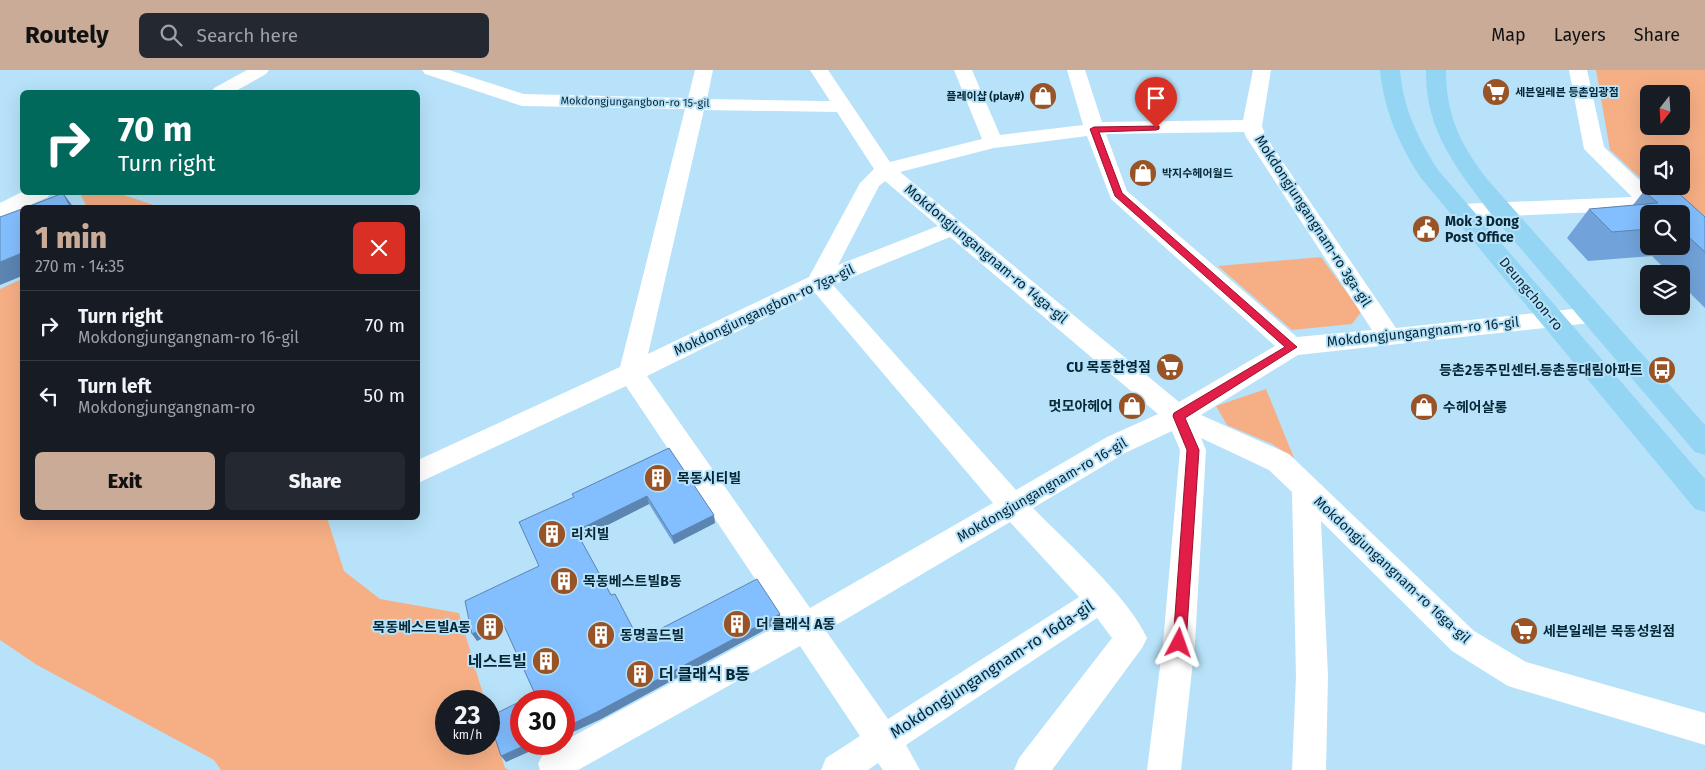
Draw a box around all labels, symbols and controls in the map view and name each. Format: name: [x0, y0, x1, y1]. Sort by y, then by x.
search box: [139, 13, 489, 58]
text: Routely: [25, 21, 109, 49]
icon: search: [157, 21, 185, 49]
text: Search here: [197, 24, 298, 47]
text: Map: [1491, 24, 1526, 46]
text: Layers: [1554, 24, 1606, 46]
text: Share: [1634, 24, 1680, 46]
pin: [1135, 77, 1177, 128]
supermarket icon: 세븐일레븐 등촌임광점: [1481, 77, 1511, 107]
shop icon: 플레이샵 (play#): [1028, 81, 1058, 111]
icon: arrive: [1142, 84, 1170, 112]
north arrow: [1640, 85, 1690, 135]
map controls: [1640, 85, 1690, 315]
place label: 세븐일레븐 등촌임광점: [1515, 86, 1619, 99]
place label: 플레이샵 (play#): [946, 90, 1024, 103]
street label: Mokdongjungangbon-ro 15-gil: [560, 94, 710, 110]
text: 70 m: [118, 108, 192, 150]
icon: right: [35, 110, 100, 175]
street label: Mokdongjungangnam-ro 3ga-gil: [1251, 132, 1375, 310]
button: sound: [1640, 145, 1690, 195]
text: Turn right: [118, 150, 215, 177]
shop icon: 박지수헤어월드: [1128, 158, 1158, 188]
place label: 박지수헤어월드: [1162, 167, 1233, 180]
street label: Mokdongjungangnam-ro 14ga-gil: [901, 181, 1071, 327]
button: search: [1640, 205, 1690, 255]
place label: Mok 3 Dong Post Office: [1445, 213, 1519, 246]
public building icon: Mok 3 Dong Post Office: [1411, 214, 1441, 244]
text: 1 min: [35, 220, 107, 256]
button: close: [353, 222, 405, 274]
street label: Deungchon-ro: [1496, 254, 1566, 334]
text: 270 m · 14:35: [35, 257, 124, 276]
street label: Mokdongjungangbon-ro 7ga-gil: [671, 261, 857, 359]
button: layers: [1640, 265, 1690, 315]
text: Turn right: [78, 305, 163, 328]
icon: right: [35, 312, 63, 340]
street label: Mokdongjungangnam-ro 16-gil: [1326, 313, 1520, 351]
text: 70 m: [365, 314, 405, 337]
text: Mokdongjungangnam-ro 16-gil: [78, 328, 299, 347]
supermarket icon: CU 목동한영점: [1155, 352, 1185, 382]
bus stop icon: 등촌2동주민센터.등촌동대림아파트: [1647, 355, 1677, 385]
place label: CU 목동한영점: [1066, 359, 1151, 376]
place label: 등촌2동주민센터.등촌동대림아파트: [1439, 362, 1643, 379]
text: Turn left: [78, 375, 152, 398]
icon: left: [35, 382, 63, 410]
text: 50 m: [364, 384, 405, 407]
shop icon: 멋모아헤어: [1117, 391, 1147, 421]
shop icon: 수헤어살롱: [1409, 392, 1439, 422]
text: Mokdongjungangnam-ro: [78, 398, 255, 417]
place label: 멋모아헤어: [1049, 398, 1113, 415]
place label: 수헤어살롱: [1443, 399, 1508, 416]
street label: Mokdongjungangnam-ro 16-gil: [954, 434, 1130, 546]
button: Exit: [35, 452, 215, 510]
button: Share: [225, 452, 405, 510]
building icon: 목동시티빌: [643, 463, 673, 493]
place label: 목동시티빌: [677, 470, 741, 487]
street label: Mokdongjungangnam-ro 16ga-gil: [1310, 493, 1474, 647]
building icon: 리치빌: [537, 519, 567, 549]
place label: 리치빌: [571, 526, 610, 543]
building icon: 목동베스트빌B동: [549, 566, 579, 596]
place label: 목동베스트빌B동: [583, 573, 682, 590]
street label: Mokdongjungangnam-ro 16da-gil: [887, 596, 1098, 742]
building icon: 더 클래식 A동: [722, 609, 752, 639]
building icon: 목동베스트빌A동: [475, 612, 505, 642]
place label: 더 클래식 A동: [756, 616, 835, 633]
position arrow: [1152, 616, 1204, 668]
supermarket icon: 세븐일레븐 목동성원점: [1509, 616, 1539, 646]
place label: 목동베스트빌A동: [373, 619, 471, 636]
building icon: 동명골드빌: [586, 620, 616, 650]
place label: 세븐일레븐 목동성원점: [1543, 623, 1675, 640]
place label: 동명골드빌: [620, 627, 684, 644]
building icon: 네스트빌: [531, 646, 561, 676]
place label: 네스트빌: [468, 652, 527, 671]
building icon: 더 클래식 B동: [625, 659, 655, 689]
place label: 더 클래식 B동: [659, 665, 750, 684]
speed limit sign: 30: [510, 690, 575, 755]
text: 23: [455, 701, 480, 731]
text: km/h: [453, 728, 482, 742]

